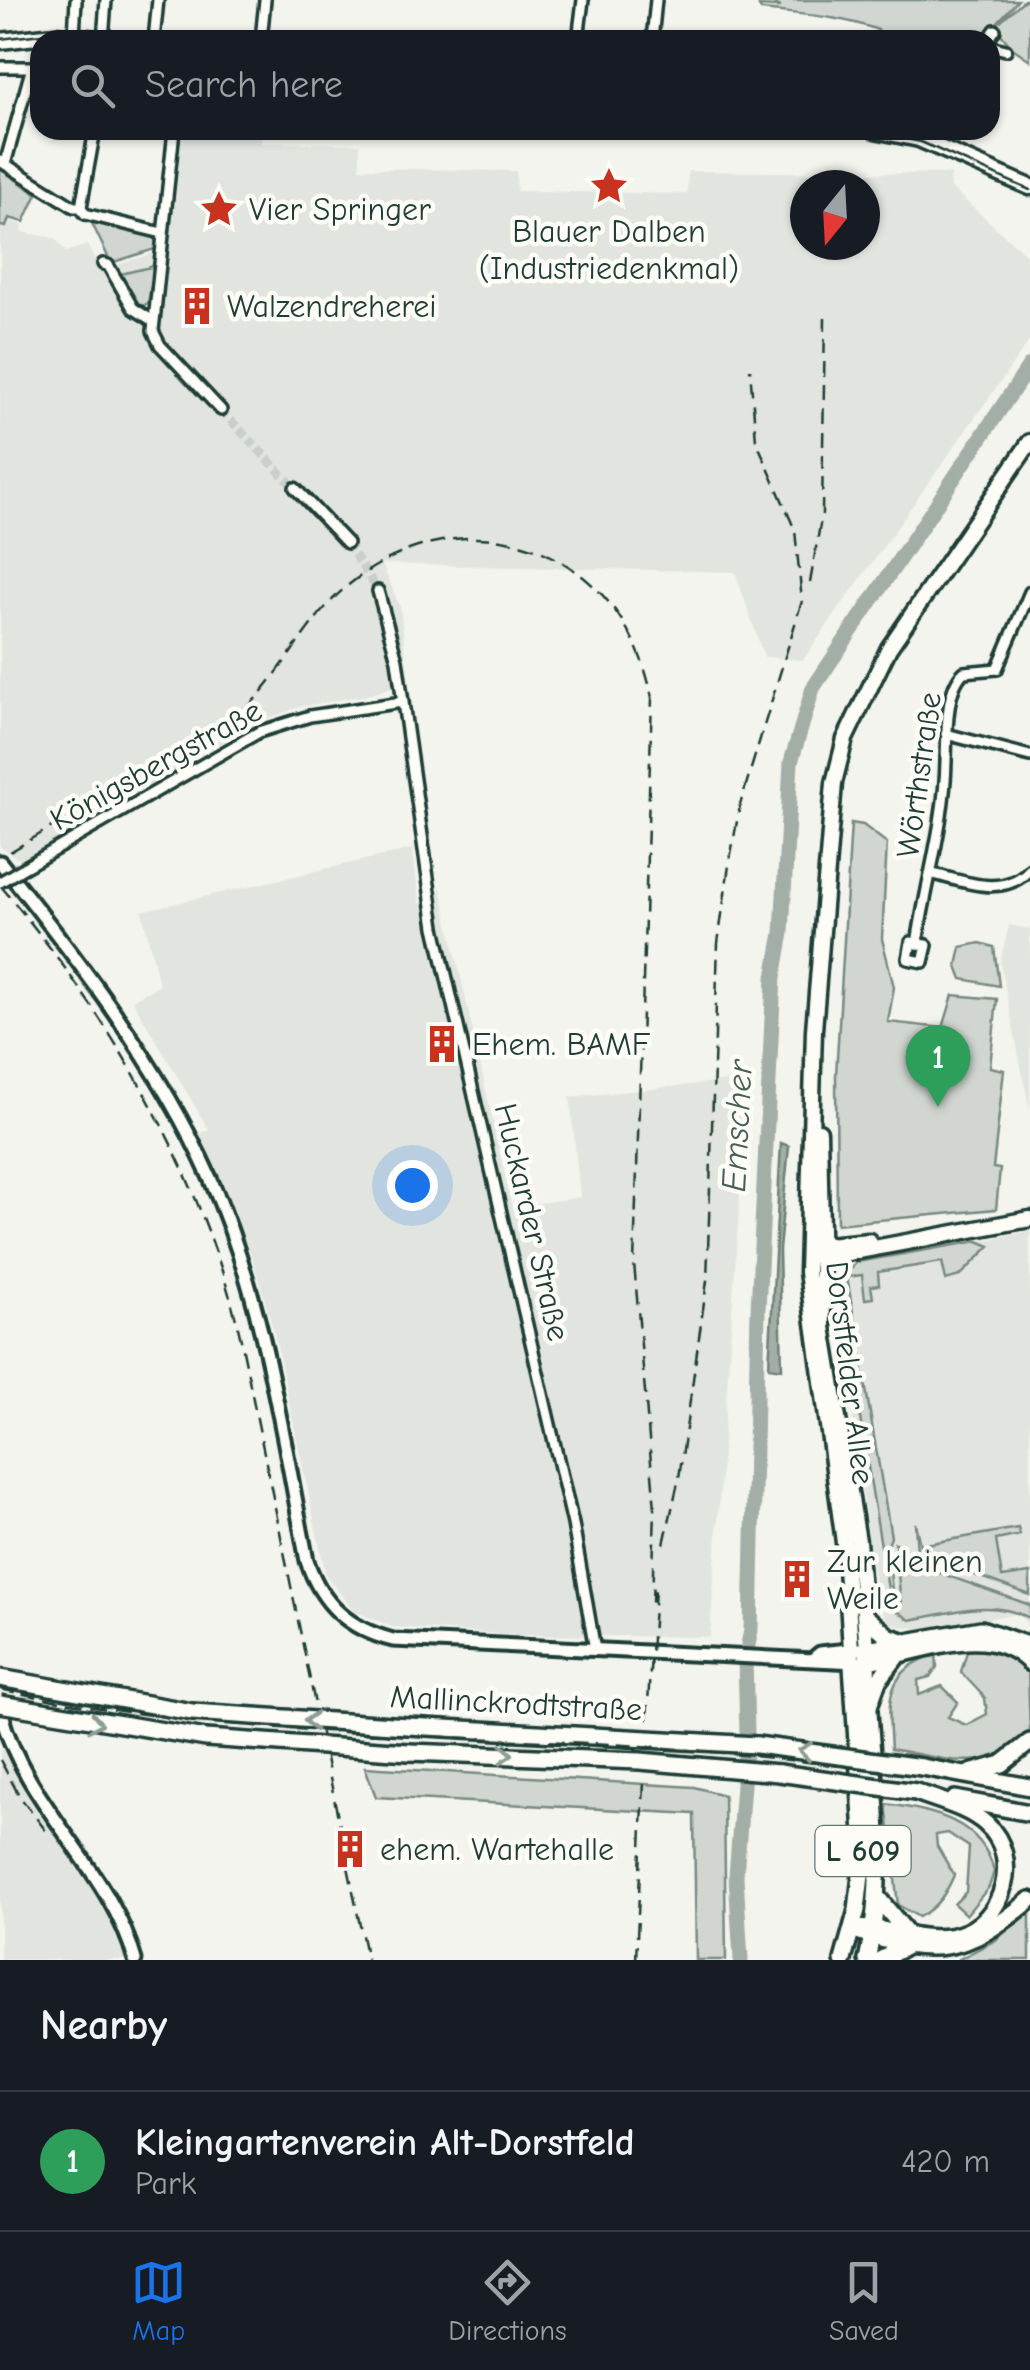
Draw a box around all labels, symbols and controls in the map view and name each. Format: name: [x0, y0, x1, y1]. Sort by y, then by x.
search box: [30, 30, 1000, 140]
icon: search: [65, 58, 120, 113]
text: Search here: [145, 63, 343, 107]
place icon: Blauer Dalben (Industriedenkmal): [588, 165, 630, 207]
north arrow: [790, 170, 880, 260]
place icon: Vier Springer: [198, 188, 240, 230]
place label: Vier Springer: [249, 191, 431, 228]
place label: Blauer Dalben (Industriedenkmal): [479, 213, 739, 287]
building icon: Walzendreherei: [176, 285, 218, 327]
place label: Walzendreherei: [227, 288, 437, 325]
street label: Wörthstraße: [889, 690, 949, 860]
street label: Königsbergstraße: [44, 692, 268, 838]
building icon: Ehem. BAMF: [421, 1023, 463, 1065]
pin: 1: [906, 1024, 970, 1107]
place label: Ehem. BAMF: [472, 1026, 651, 1063]
water label: Emscher: [713, 1057, 761, 1193]
street label: Huckarder Straße: [487, 1100, 577, 1344]
your location: [387, 1160, 438, 1211]
street label: Dorstfelder Allee: [818, 1259, 882, 1487]
place label: Zur kleinen Weile: [827, 1543, 983, 1617]
building icon: Zur kleinen Weile: [776, 1558, 818, 1600]
street label: Mallinckrodtstraße: [389, 1678, 643, 1728]
one-way arrow: [302, 1711, 318, 1732]
one-way arrow: [87, 1712, 104, 1733]
one-way arrow: [796, 1741, 812, 1762]
one-way arrow: [499, 1744, 515, 1765]
road number: L 609: [816, 1826, 910, 1876]
building icon: ehem. Wartehalle: [329, 1828, 371, 1870]
place label: ehem. Wartehalle: [380, 1831, 614, 1868]
text: Nearby: [40, 2001, 167, 2050]
text: Kleingartenverein Alt-Dorstfeld: [135, 2121, 635, 2165]
text: 1: [66, 2143, 79, 2180]
text: 420 m: [901, 2143, 990, 2180]
text: Park: [135, 2165, 196, 2202]
tab: Map: [131, 2255, 186, 2347]
tab: Directions: [448, 2255, 567, 2347]
tab: Saved: [829, 2255, 899, 2347]

